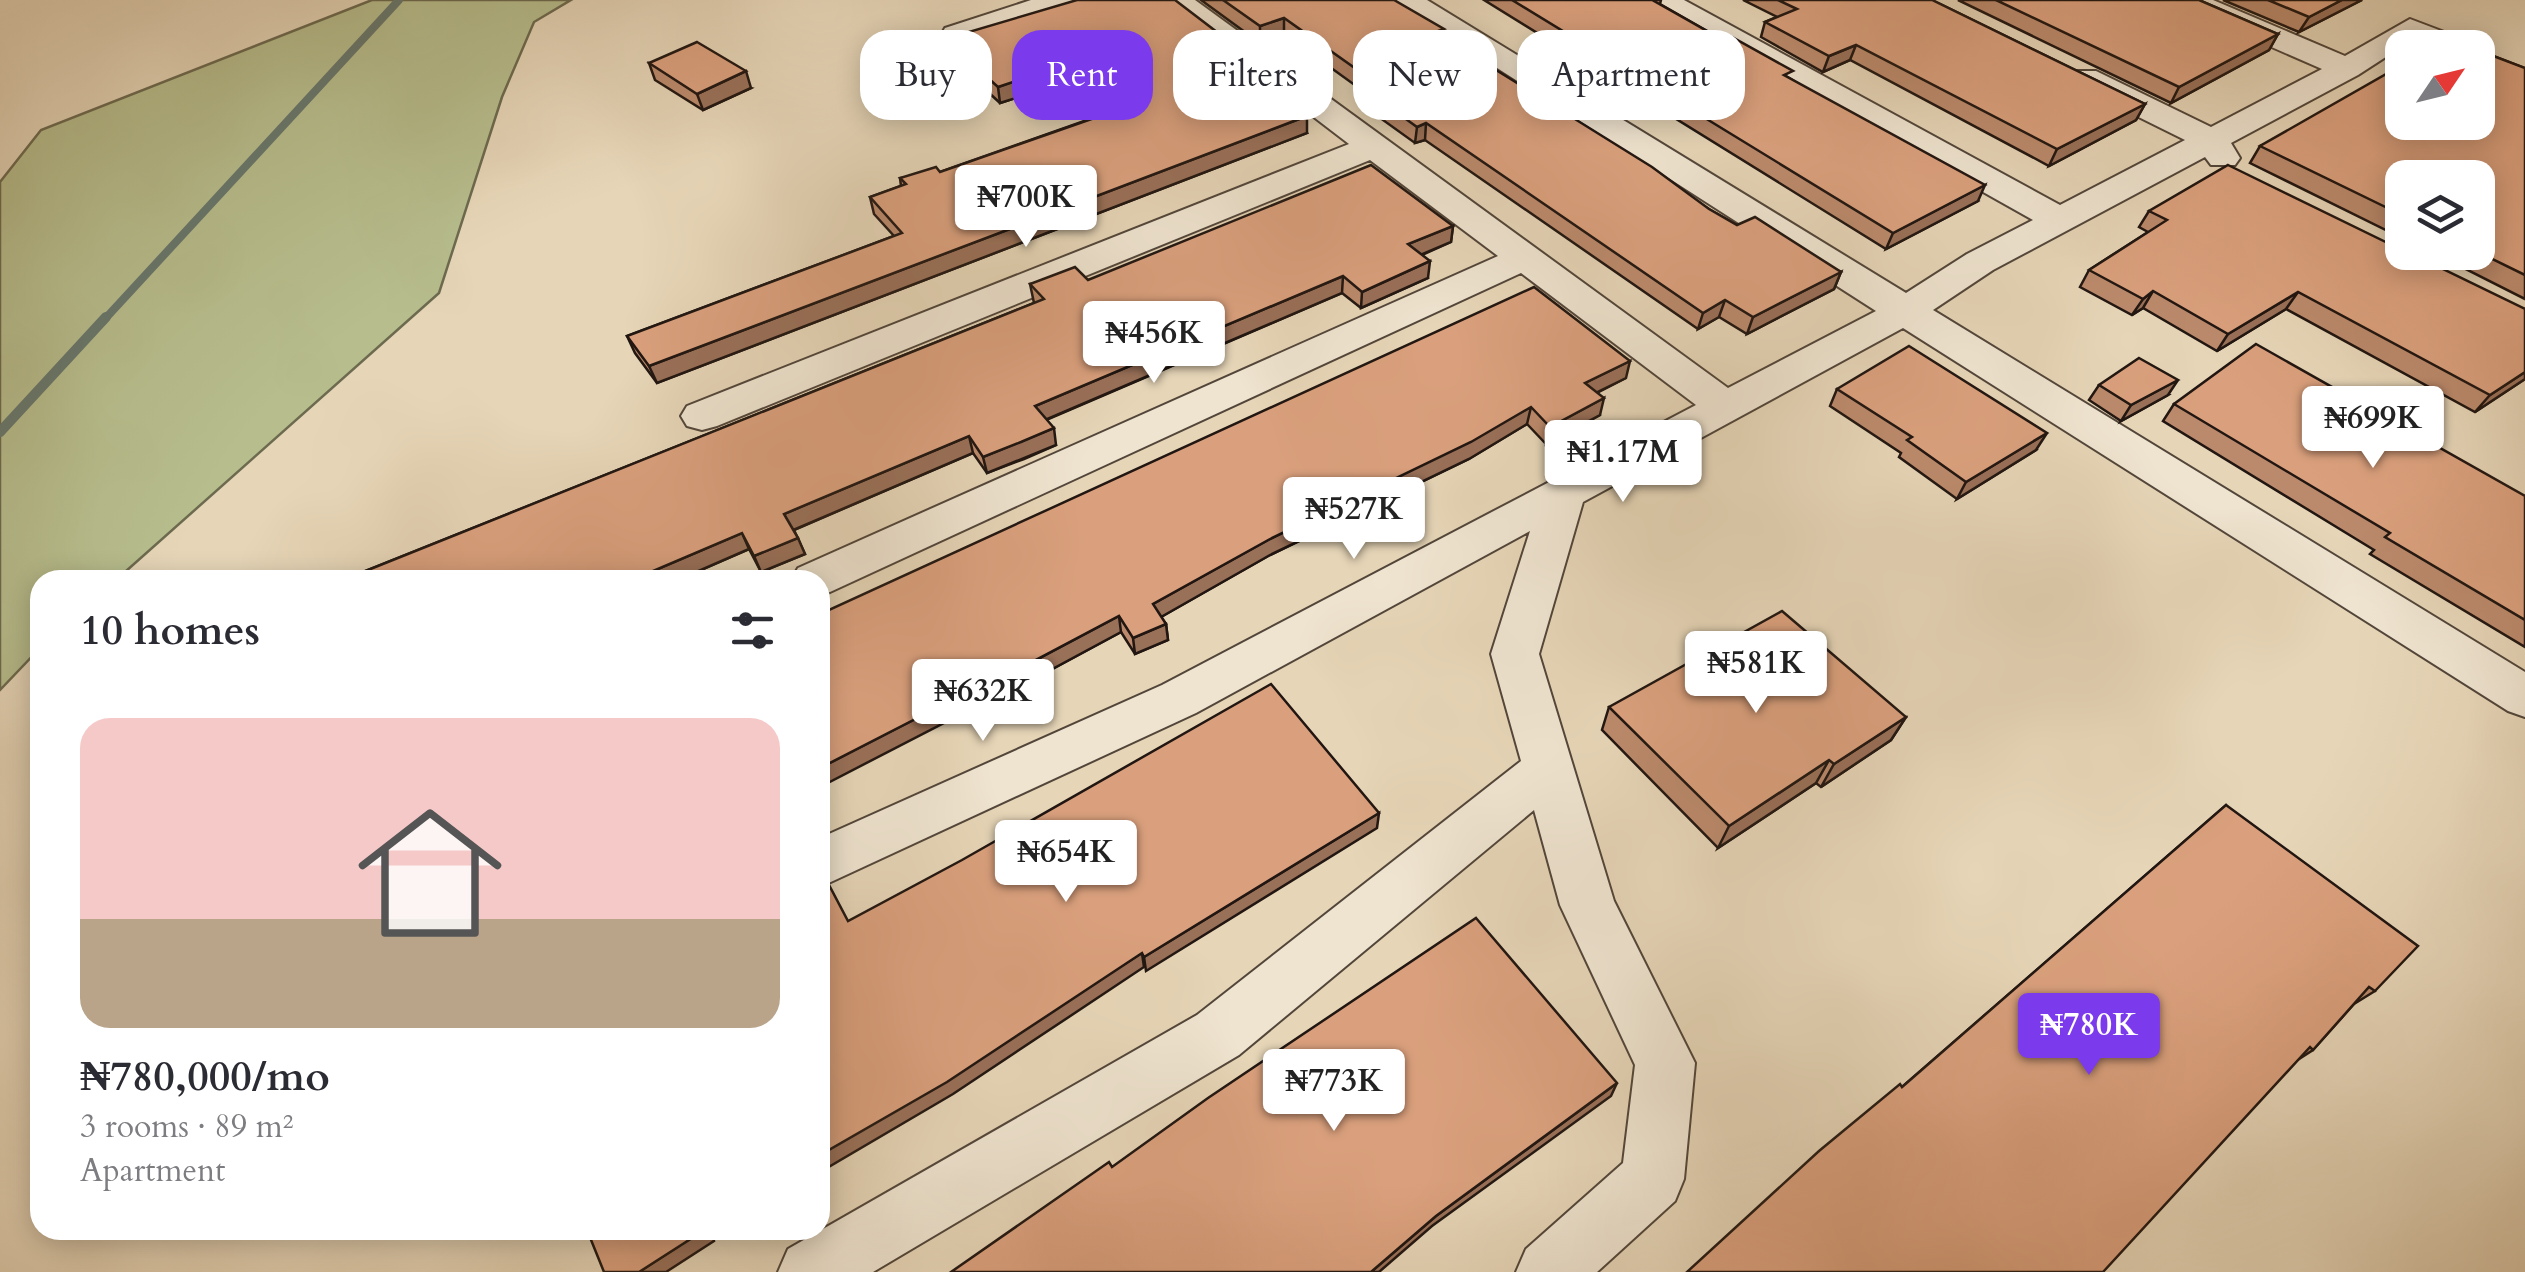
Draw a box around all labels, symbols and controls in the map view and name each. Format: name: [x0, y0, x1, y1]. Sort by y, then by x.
chip: Buy: [860, 30, 992, 120]
chip: Rent: [1012, 30, 1153, 120]
chip: Filters: [1173, 30, 1333, 120]
chip: New: [1353, 30, 1497, 120]
chip: Apartment: [1517, 30, 1745, 120]
north arrow: [2385, 30, 2495, 140]
map controls: [2385, 30, 2495, 270]
button: layers: [2385, 160, 2495, 270]
pin: ₦700K: [956, 165, 1096, 250]
text: ₦700K: [977, 175, 1075, 219]
pin: ₦456K: [1084, 301, 1224, 386]
text: ₦456K: [1105, 311, 1203, 355]
pin: ₦699K: [2303, 386, 2443, 471]
text: ₦699K: [2324, 396, 2422, 440]
pin: ₦1.17M: [1542, 420, 1704, 505]
text: ₦1.17M: [1567, 430, 1679, 474]
pin: ₦527K: [1284, 477, 1424, 562]
text: ₦527K: [1305, 487, 1403, 531]
text: 10 homes: [80, 602, 260, 659]
icon: filters: [725, 603, 780, 658]
pin: ₦581K: [1686, 631, 1826, 716]
text: ₦581K: [1707, 641, 1805, 685]
pin: ₦632K: [913, 659, 1053, 744]
text: ₦632K: [934, 669, 1032, 713]
icon: home: [340, 783, 520, 963]
pin: ₦654K: [996, 820, 1136, 905]
text: ₦654K: [1017, 830, 1115, 874]
pin: ₦780K: [2019, 993, 2159, 1078]
text: ₦780K: [2040, 1003, 2138, 1047]
text: ₦780,000/mo: [80, 1048, 330, 1105]
pin: ₦773K: [1264, 1049, 1404, 1134]
text: ₦773K: [1285, 1059, 1383, 1103]
text: 3 rooms · 89 m²: [80, 1105, 293, 1149]
text: Apartment: [80, 1149, 225, 1193]

